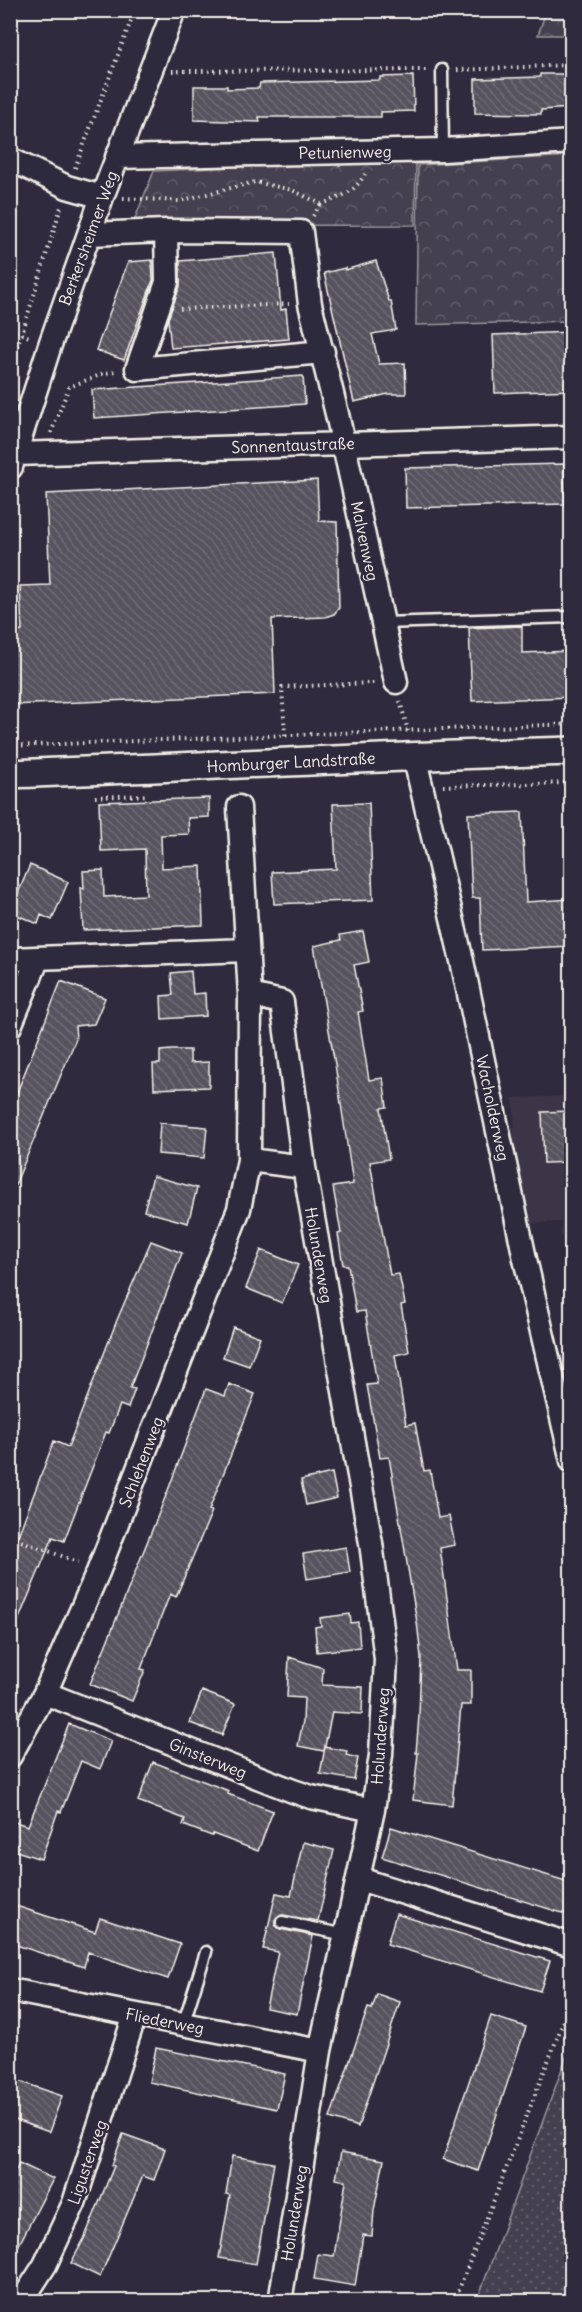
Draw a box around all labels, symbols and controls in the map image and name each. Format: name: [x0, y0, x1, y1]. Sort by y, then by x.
street label: Petunienweg: [298, 141, 392, 163]
street label: Berkersheimer Weg: [54, 168, 122, 308]
street label: Sonnentaustraße: [231, 433, 355, 457]
street label: Malvenweg: [347, 499, 383, 583]
street label: Homburger Landstraße: [206, 748, 376, 776]
street label: Wacholderweg: [472, 1053, 514, 1163]
street label: Holunderweg: [301, 1205, 337, 1305]
street label: Schlehenweg: [115, 1414, 167, 1510]
street label: Holunderweg: [367, 1687, 393, 1785]
street label: Ginsterweg: [166, 1733, 250, 1783]
street label: Fliederweg: [124, 2004, 206, 2038]
street label: Ligusterweg: [63, 2117, 111, 2207]
street label: Holunderweg: [277, 2163, 311, 2263]

